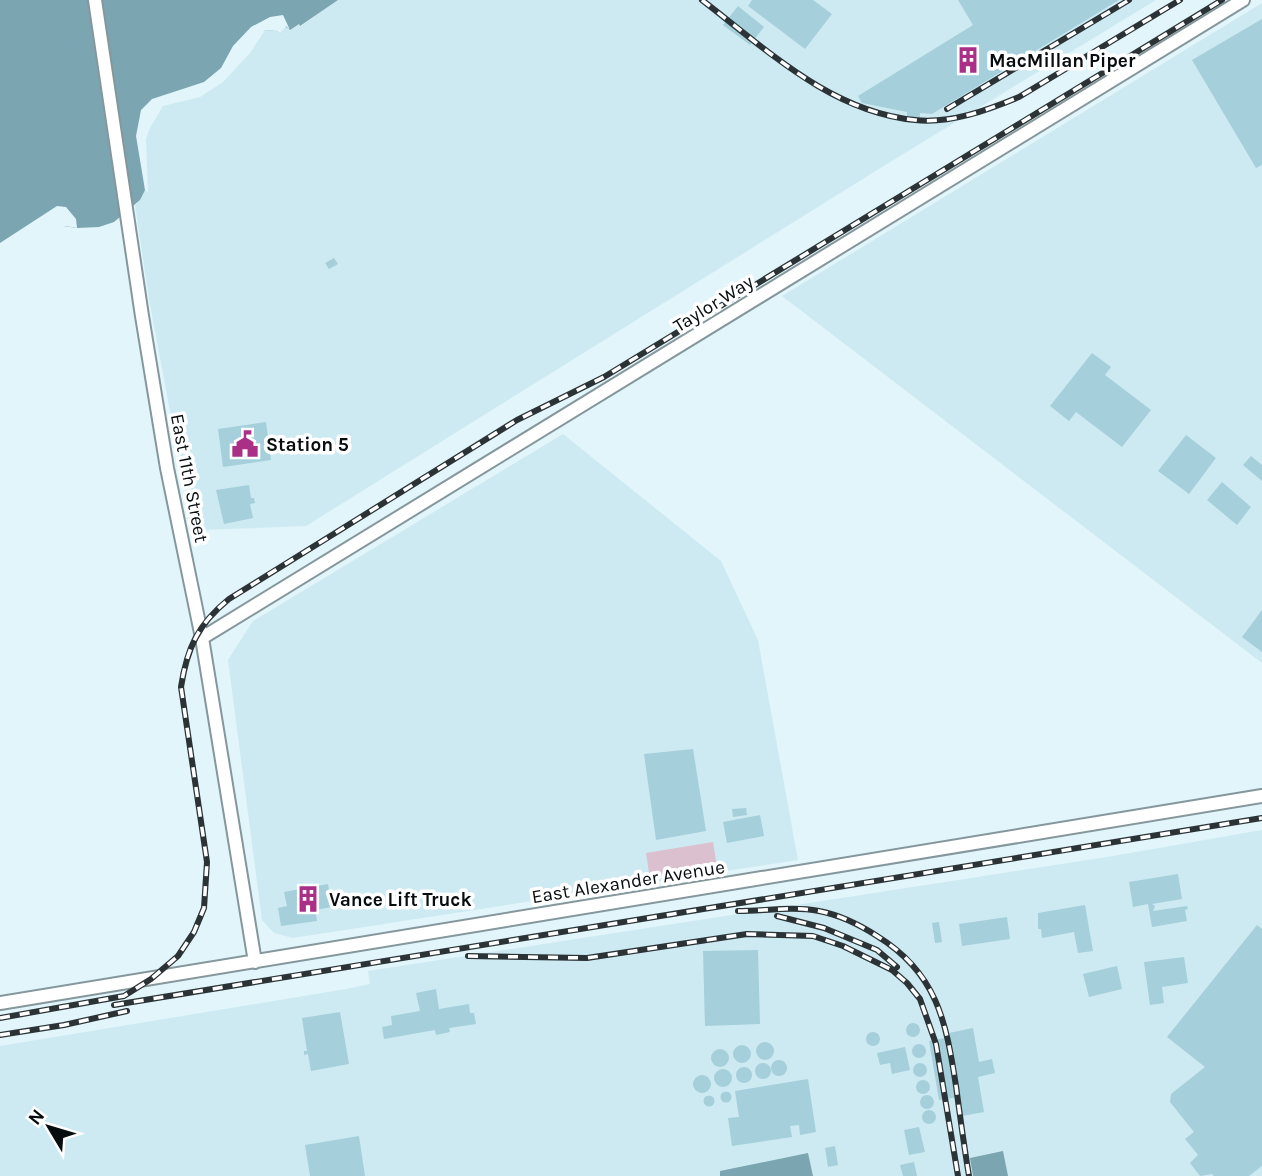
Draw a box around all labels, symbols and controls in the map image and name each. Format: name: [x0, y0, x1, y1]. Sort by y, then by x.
building icon: MacMillan Piper: [953, 45, 983, 75]
place label: MacMillan Piper: [989, 50, 1136, 72]
street label: Taylor Way: [670, 271, 758, 337]
street label: East 11th Street: [166, 412, 212, 544]
public building icon: Station 5: [230, 429, 260, 459]
place label: Station 5: [266, 434, 349, 456]
street label: East Alexander Avenue: [530, 856, 726, 908]
building icon: Vance Lift Truck: [293, 884, 323, 914]
place label: Vance Lift Truck: [329, 889, 472, 911]
north arrow: [14, 1092, 84, 1162]
text: N: [24, 1105, 49, 1129]

